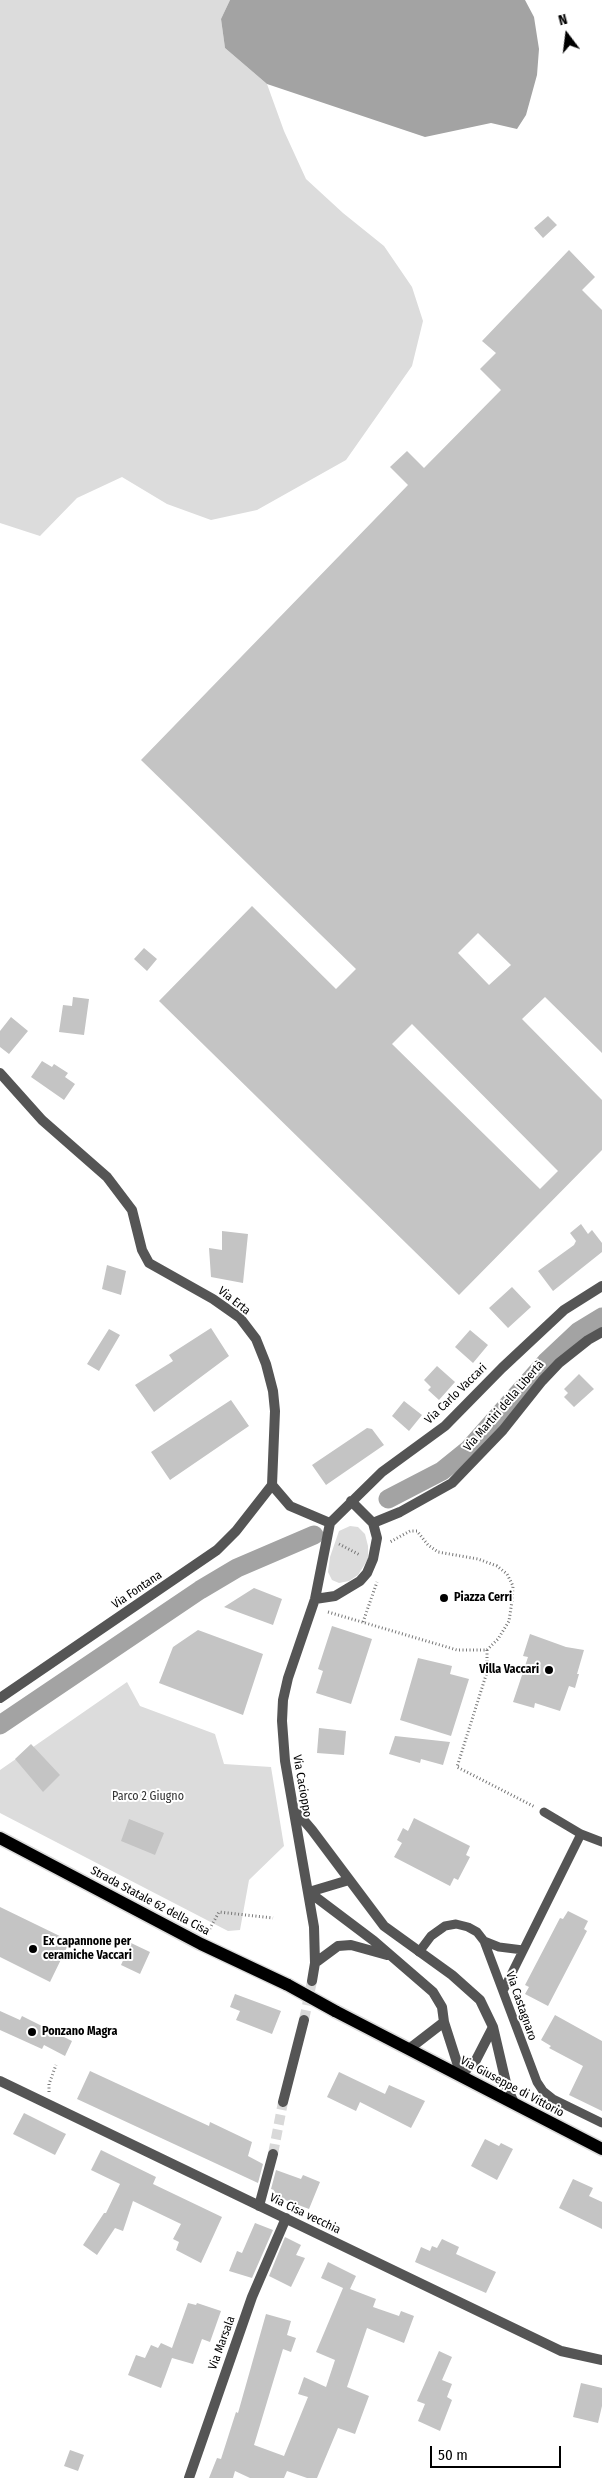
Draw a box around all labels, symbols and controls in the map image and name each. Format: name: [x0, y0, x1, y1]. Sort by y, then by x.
north arrow: [542, 10, 592, 60]
text: N: [557, 11, 569, 29]
street label: Via Erta: [215, 1284, 253, 1318]
street label: Via Martiri della Libertà: [461, 1358, 547, 1454]
street label: Via Carlo Vaccari: [422, 1361, 490, 1427]
street label: Via Fontana: [109, 1568, 165, 1612]
place label: Piazza Cerri: [454, 1591, 512, 1605]
marker: Piazza Cerri: [438, 1592, 450, 1604]
place label: Villa Vaccari: [479, 1663, 539, 1677]
marker: Villa Vaccari: [543, 1664, 555, 1676]
street label: Via Cacioppo: [289, 1754, 315, 1818]
park label: Parco 2 Giugno: [112, 1790, 184, 1804]
street label: Strada Statale 62 della Cisa: [88, 1863, 212, 1939]
place label: Ex capannone per ceramiche Vaccari: [43, 1935, 132, 1963]
marker: Ex capannone per ceramiche Vaccari: [27, 1943, 39, 1955]
street label: Via Castagnaro: [502, 1969, 540, 2043]
place label: Ponzano Magra: [42, 2025, 117, 2039]
marker: Ponzano Magra: [26, 2026, 38, 2038]
street label: Via Giuseppe di Vittorio: [458, 2054, 566, 2120]
street label: Via Cisa vecchia: [267, 2191, 343, 2237]
street label: Via Marsala: [206, 2314, 238, 2372]
scale bar: [432, 2436, 563, 2468]
text: 50 m: [438, 2446, 468, 2464]

